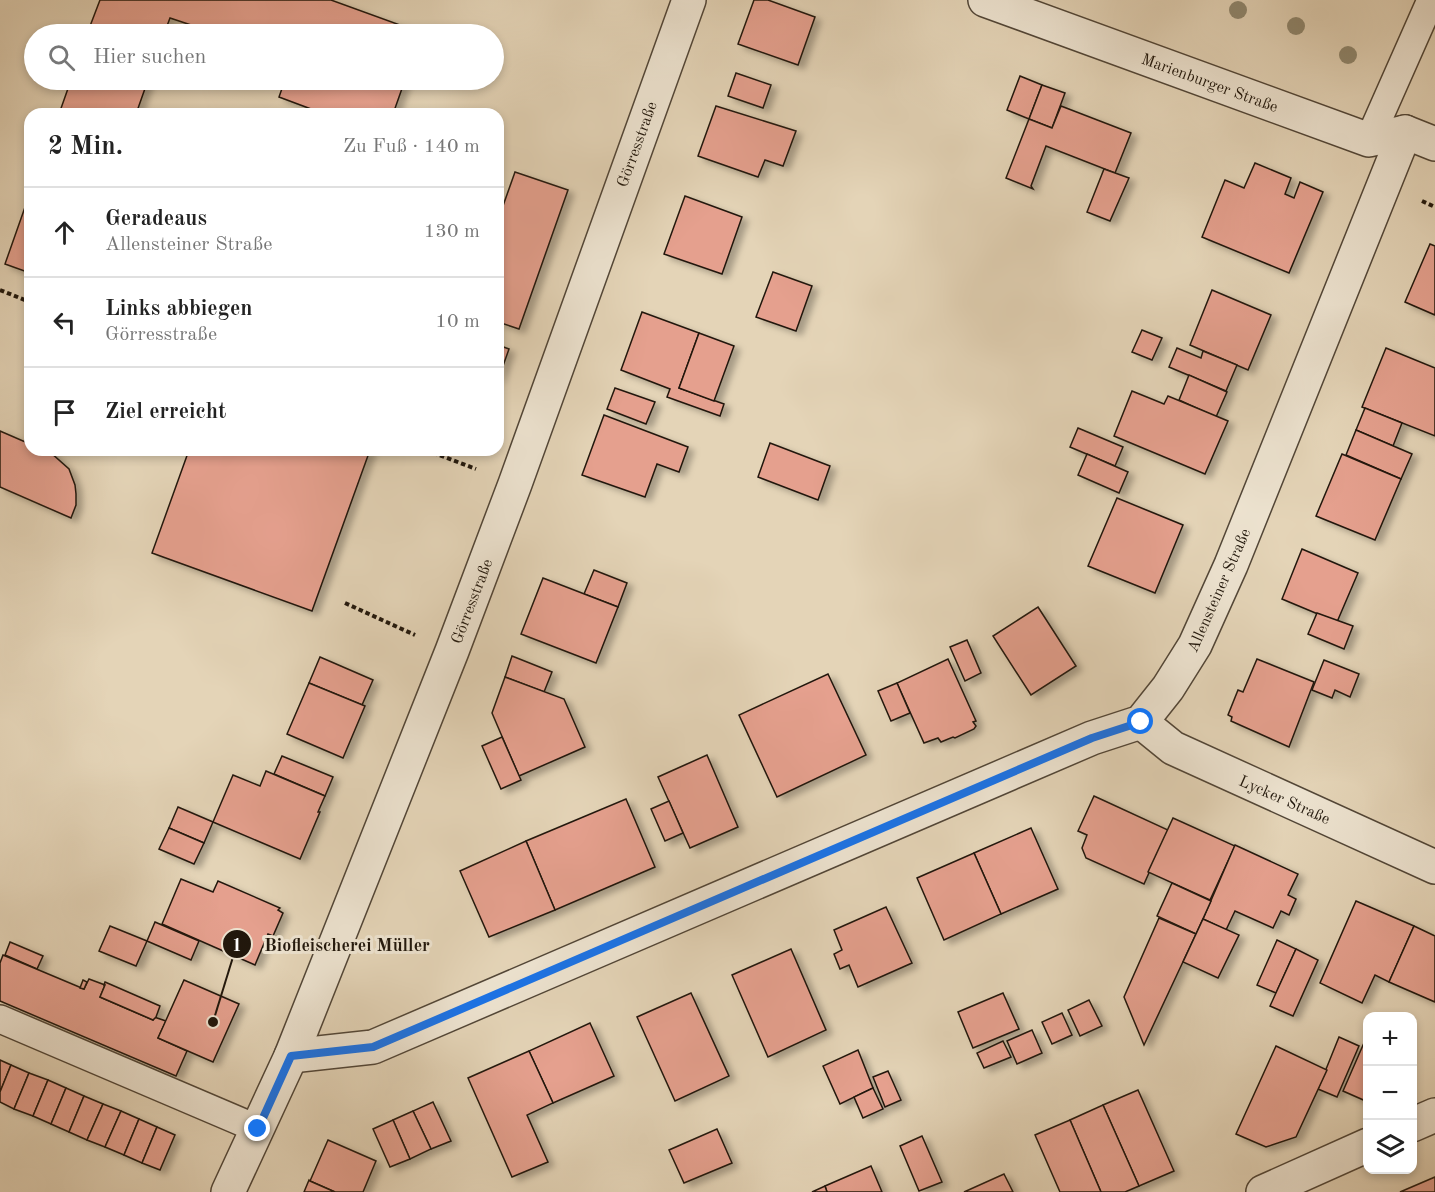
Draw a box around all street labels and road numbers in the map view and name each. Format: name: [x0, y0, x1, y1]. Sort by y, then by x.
street label: Marienburger Straße: [1139, 52, 1280, 116]
street label: Görresstraße: [615, 100, 661, 190]
street label: Allensteiner Straße: [1185, 526, 1254, 655]
street label: Görresstraße: [449, 557, 496, 646]
street label: Lycker Straße: [1236, 774, 1332, 828]

